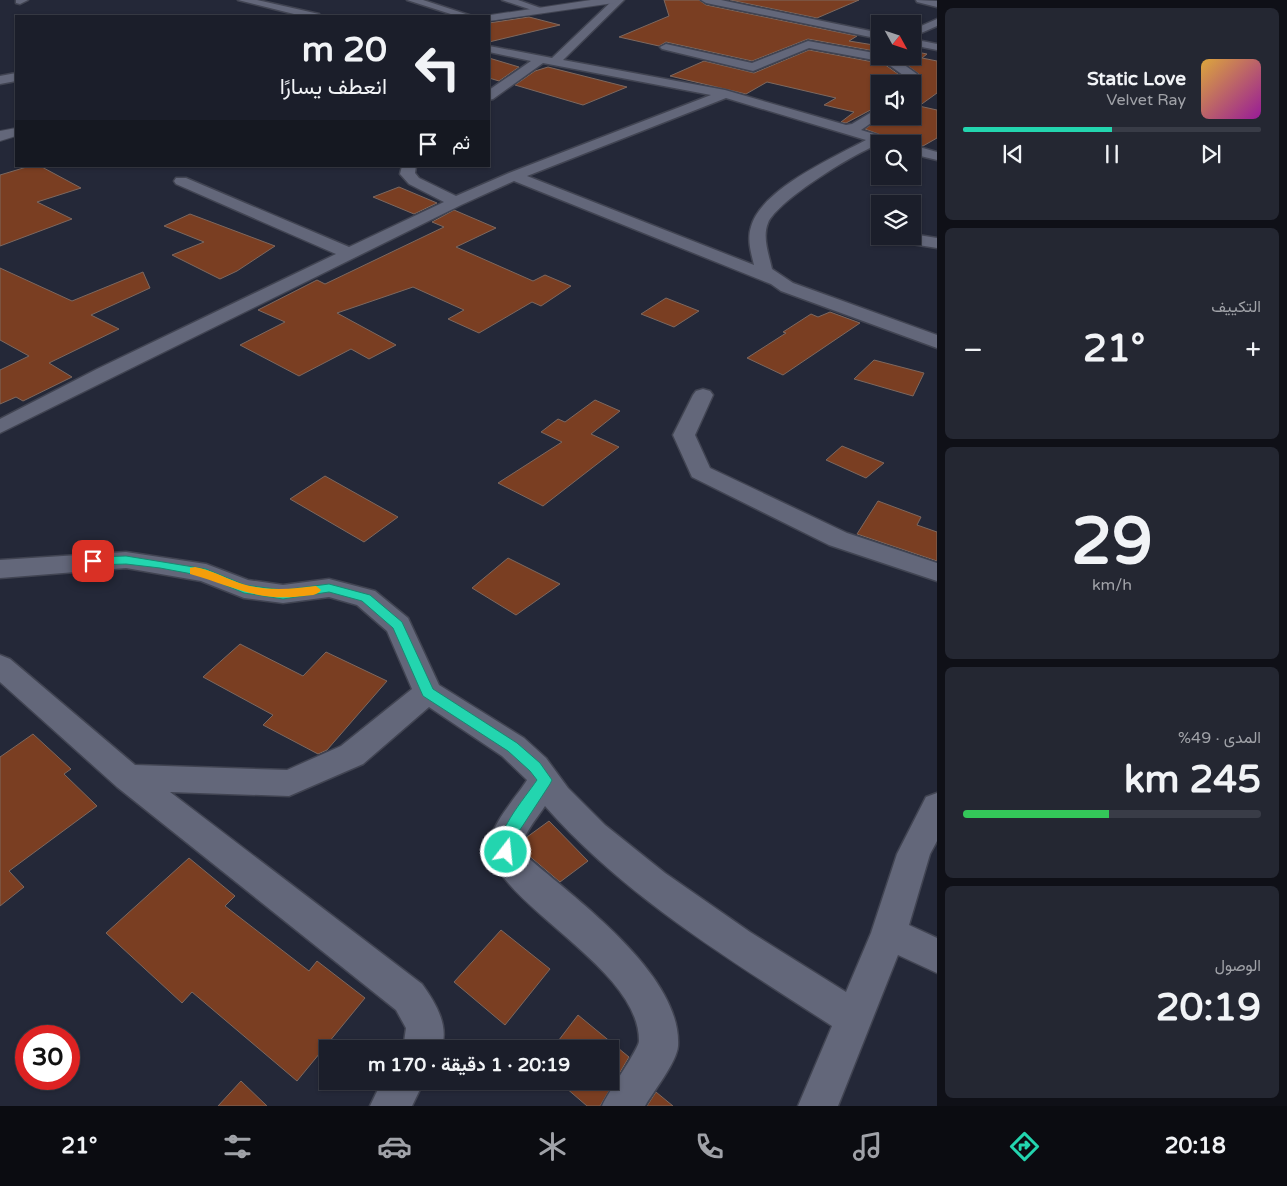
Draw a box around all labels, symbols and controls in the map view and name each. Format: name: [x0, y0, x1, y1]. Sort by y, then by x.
north arrow: [871, 15, 921, 65]
map controls: [871, 15, 921, 245]
text: 20 m: [302, 29, 387, 71]
icon: left: [405, 35, 470, 100]
text: Static Love: [1087, 68, 1186, 90]
text: انعطف يسارًا: [280, 74, 387, 100]
button: sound: [871, 75, 921, 125]
text: Velvet Ray: [1106, 90, 1186, 110]
icon: arrive: [414, 130, 442, 158]
text: ثم: [452, 132, 470, 154]
button: search: [871, 135, 921, 185]
icon: previous: [999, 140, 1027, 168]
icon: pause: [1098, 140, 1126, 168]
icon: next: [1197, 140, 1225, 168]
button: layers: [871, 195, 921, 245]
text: التكييف: [1211, 297, 1261, 317]
text: 21°: [1083, 326, 1145, 372]
text: −: [963, 333, 983, 367]
text: +: [1245, 333, 1261, 367]
text: 29: [1071, 503, 1153, 582]
pin: [72, 540, 114, 582]
icon: arrive: [79, 547, 107, 575]
text: km/h: [1092, 575, 1132, 595]
text: المدى · 49%: [1178, 728, 1261, 748]
text: 245 km: [1124, 757, 1261, 803]
position arrow: [479, 825, 531, 877]
text: الوصول: [1215, 956, 1261, 976]
text: 20:19: [1156, 985, 1261, 1031]
speed limit sign: 30: [15, 1025, 80, 1090]
text: 20:19 · 1 دقيقة · 170 m: [368, 1054, 570, 1076]
icon: filters: [220, 1129, 255, 1164]
icon: car: [377, 1129, 412, 1164]
icon: climate: [535, 1129, 570, 1164]
icon: phone: [692, 1129, 727, 1164]
icon: music: [850, 1129, 885, 1164]
icon: directions: [1007, 1129, 1042, 1164]
text: 21°: [61, 1133, 97, 1159]
text: 20:18: [1165, 1133, 1226, 1159]

